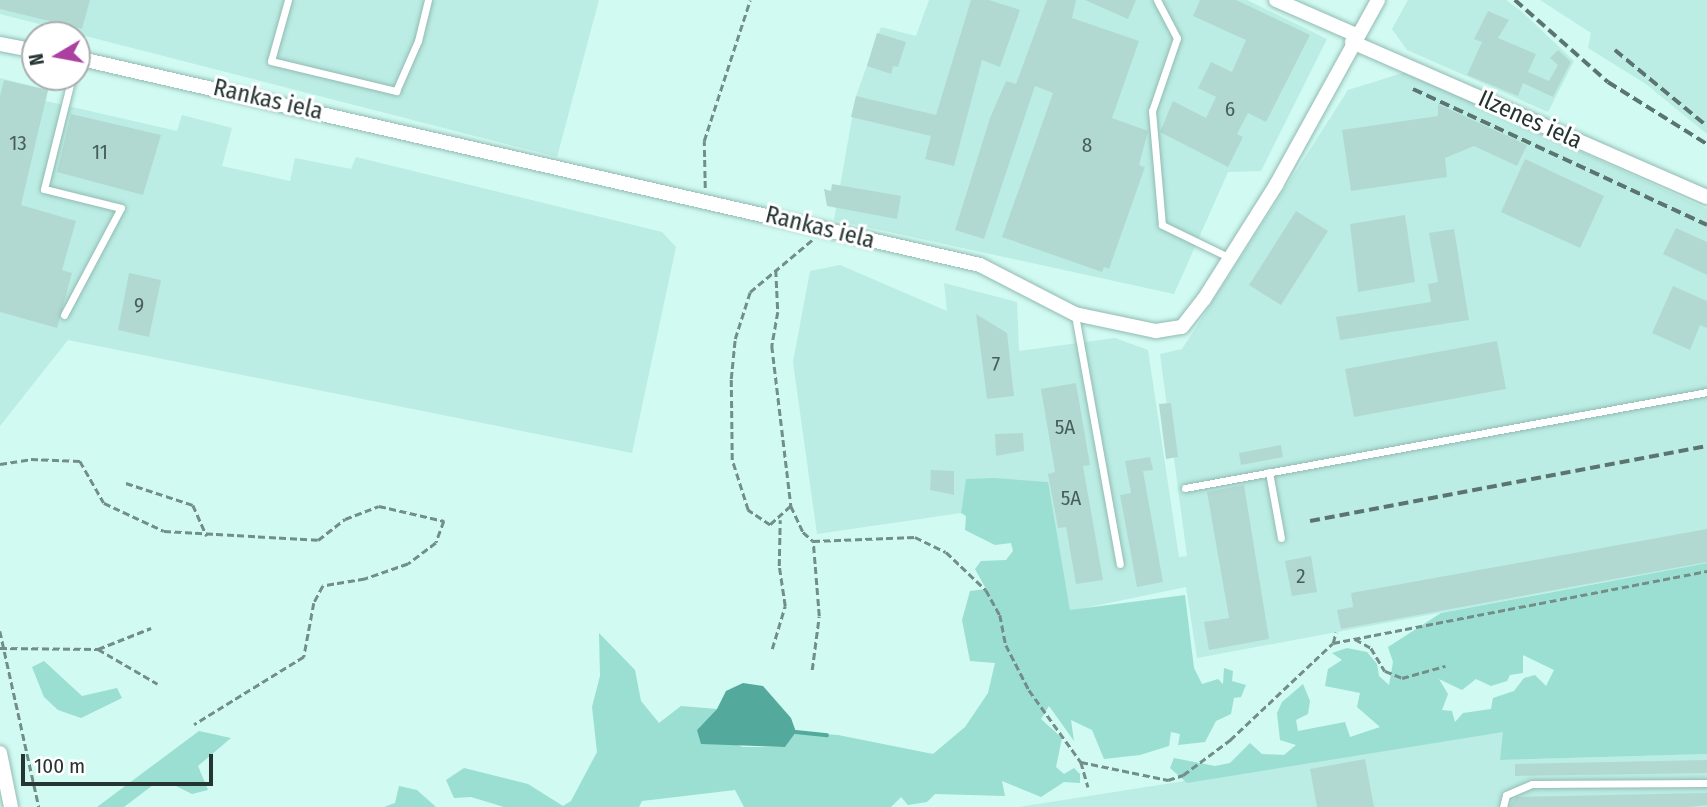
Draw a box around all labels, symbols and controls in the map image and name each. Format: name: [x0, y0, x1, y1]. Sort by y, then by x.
north arrow: [21, 21, 91, 91]
text: N: [24, 52, 49, 67]
street label: Rankas iela: [210, 73, 326, 127]
street label: Ilzenes iela: [1474, 84, 1586, 156]
house number: 6: [1225, 96, 1235, 122]
house number: 13: [9, 130, 27, 156]
house number: 8: [1082, 132, 1092, 158]
house number: 11: [92, 139, 108, 165]
street label: Rankas iela: [762, 201, 878, 255]
house number: 9: [134, 292, 144, 318]
house number: 7: [992, 351, 1000, 377]
house number: 5A: [1055, 414, 1075, 440]
house number: 5A: [1061, 485, 1081, 511]
house number: 2: [1296, 563, 1306, 589]
scale bar: [24, 740, 217, 784]
text: 100 m: [34, 753, 85, 779]

